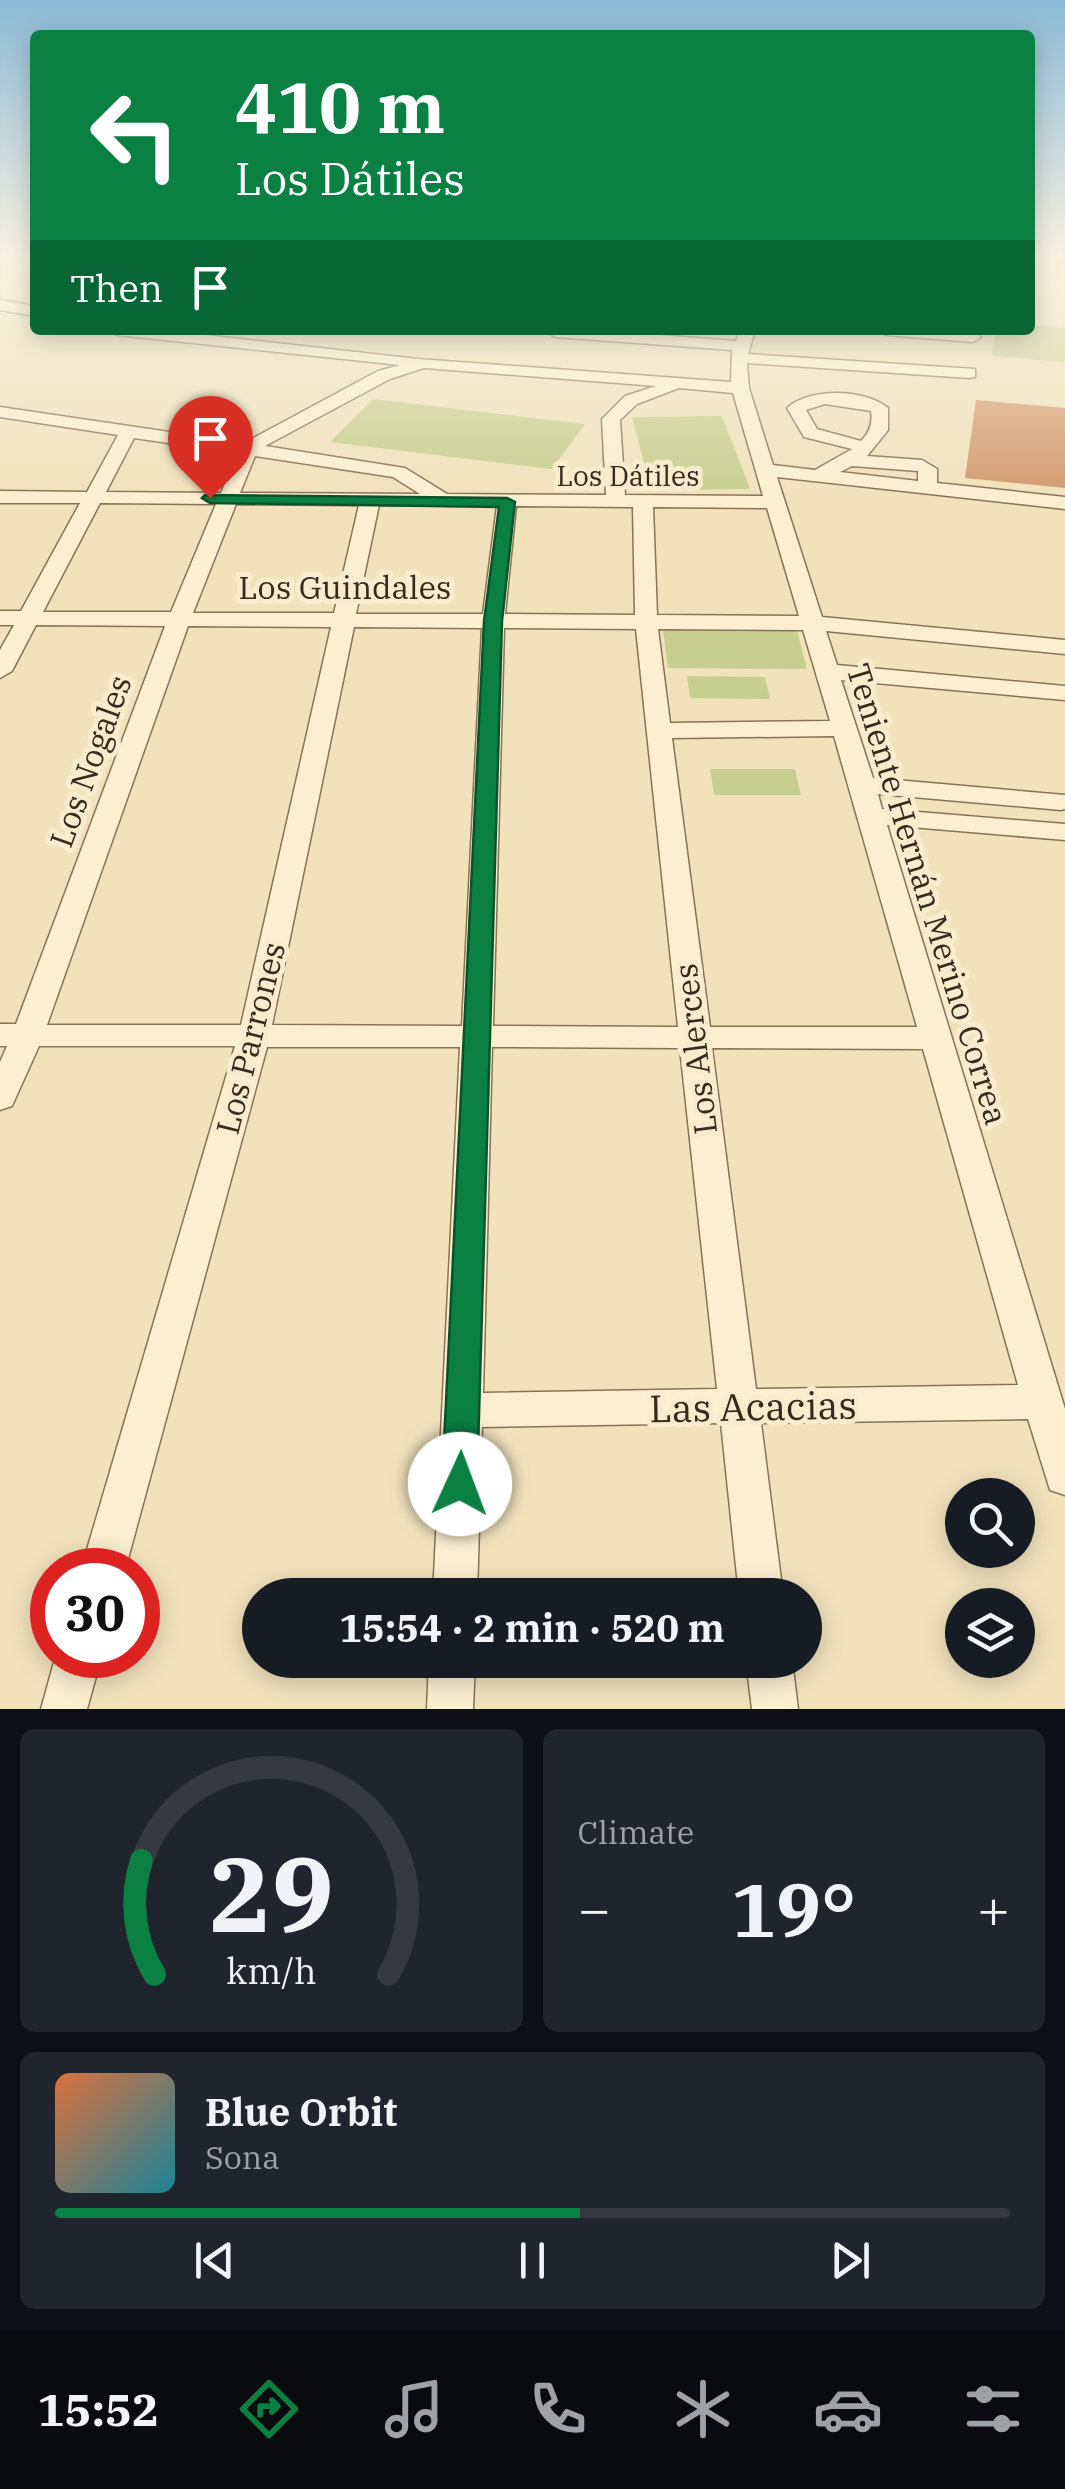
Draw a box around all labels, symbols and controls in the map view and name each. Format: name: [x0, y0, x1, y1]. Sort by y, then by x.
text: 410 m: [235, 61, 445, 152]
icon: left: [70, 70, 200, 200]
text: Los Dátiles: [235, 149, 465, 207]
icon: arrive: [183, 260, 238, 315]
text: Then: [70, 263, 163, 312]
pin: [168, 396, 253, 499]
icon: arrive: [183, 411, 238, 466]
street label: Los Dátiles: [556, 457, 700, 494]
street label: Los Guindales: [239, 566, 451, 608]
street label: Teniente Hernán Merino Correa: [838, 658, 1018, 1130]
street label: Los Nogales: [39, 669, 141, 853]
street label: Los Parrones: [206, 937, 294, 1139]
street label: Los Alerces: [664, 961, 726, 1137]
street label: Las Acacias: [649, 1380, 857, 1432]
position arrow: [408, 1432, 512, 1536]
map controls: [945, 1478, 1035, 1678]
button: search: [945, 1478, 1035, 1568]
speed limit sign: 30: [30, 1548, 160, 1678]
button: layers: [945, 1588, 1035, 1678]
text: 15:54 · 2 min · 520 m: [339, 1603, 725, 1652]
text: Climate: [578, 1811, 694, 1853]
text: 29: [209, 1825, 334, 1961]
text: 19°: [731, 1860, 856, 1958]
text: −: [578, 1873, 611, 1944]
text: +: [977, 1873, 1010, 1944]
text: km/h: [226, 1947, 316, 1994]
text: Blue Orbit: [205, 2087, 397, 2136]
text: Sona: [205, 2136, 280, 2178]
icon: previous: [187, 2233, 242, 2288]
icon: pause: [505, 2233, 560, 2288]
icon: next: [823, 2233, 878, 2288]
icon: directions: [234, 2374, 304, 2444]
icon: music: [379, 2374, 449, 2444]
icon: phone: [523, 2374, 593, 2444]
icon: climate: [668, 2374, 738, 2444]
icon: car: [813, 2374, 883, 2444]
icon: filters: [958, 2374, 1028, 2444]
text: 15:52: [37, 2380, 159, 2438]

